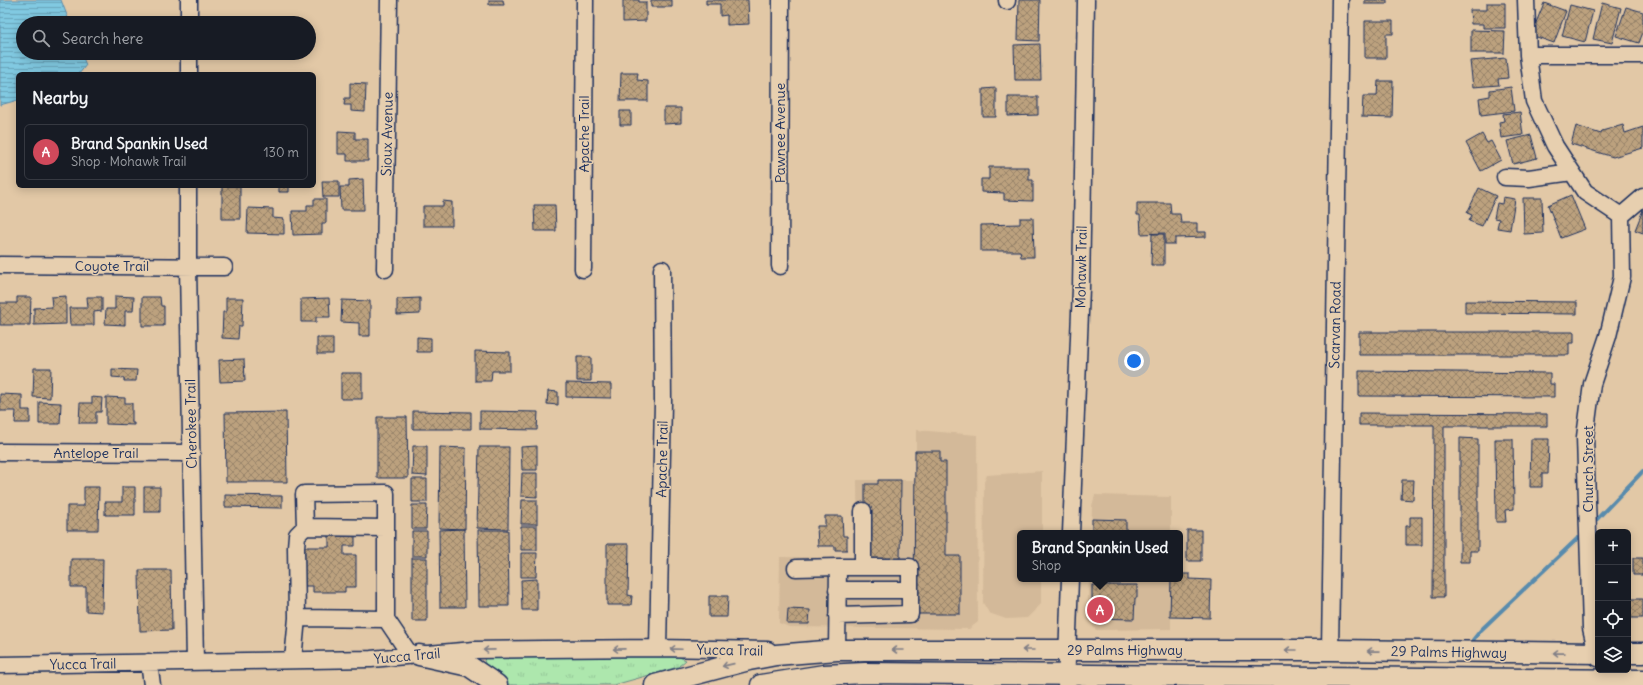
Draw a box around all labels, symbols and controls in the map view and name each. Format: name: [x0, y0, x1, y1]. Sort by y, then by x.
search box: [16, 16, 316, 60]
icon: search: [30, 27, 52, 49]
text: Search here: [62, 29, 143, 48]
street label: Pawnee Avenue: [771, 83, 789, 183]
text: Nearby: [32, 87, 88, 109]
street label: Sioux Avenue: [377, 92, 397, 176]
street label: Apache Trail: [575, 95, 593, 173]
text: Brand Spankin Used: [71, 134, 208, 153]
text: A: [42, 144, 50, 161]
text: 130 m: [263, 144, 299, 161]
text: Shop · Mohawk Trail: [71, 153, 186, 170]
street label: Mohawk Trail: [1071, 225, 1091, 309]
street label: Coyote Trail: [75, 257, 149, 275]
street label: Scarvan Road: [1325, 281, 1345, 369]
your location: [1124, 351, 1144, 371]
street label: Cherokee Trail: [181, 379, 201, 469]
street label: Apache Trail: [652, 420, 672, 498]
street label: Church Street: [1579, 425, 1597, 512]
street label: Antelope Trail: [53, 444, 139, 462]
map controls: [1595, 529, 1631, 673]
button: +: [1595, 529, 1631, 565]
popup: [1017, 530, 1183, 582]
text: Brand Spankin Used: [1032, 538, 1168, 557]
text: Shop: [1032, 557, 1061, 574]
button: −: [1595, 565, 1631, 601]
pin: A: [1087, 595, 1113, 625]
button: locate: [1595, 601, 1631, 637]
button: layers: [1595, 637, 1631, 673]
street label: Yucca Trail: [697, 640, 763, 660]
street label: 29 Palms Highway: [1067, 641, 1183, 659]
street label: 29 Palms Highway: [1391, 642, 1507, 662]
street label: Yucca Trail: [373, 644, 441, 668]
one-way arrow: [613, 645, 626, 653]
one-way arrow: [670, 645, 683, 653]
one-way arrow: [483, 646, 496, 654]
one-way arrow: [892, 646, 905, 654]
one-way arrow: [1022, 646, 1035, 654]
one-way arrow: [1285, 646, 1298, 654]
one-way arrow: [1367, 647, 1380, 655]
one-way arrow: [1553, 649, 1566, 657]
street label: Yucca Trail: [50, 654, 116, 674]
one-way arrow: [721, 661, 734, 669]

